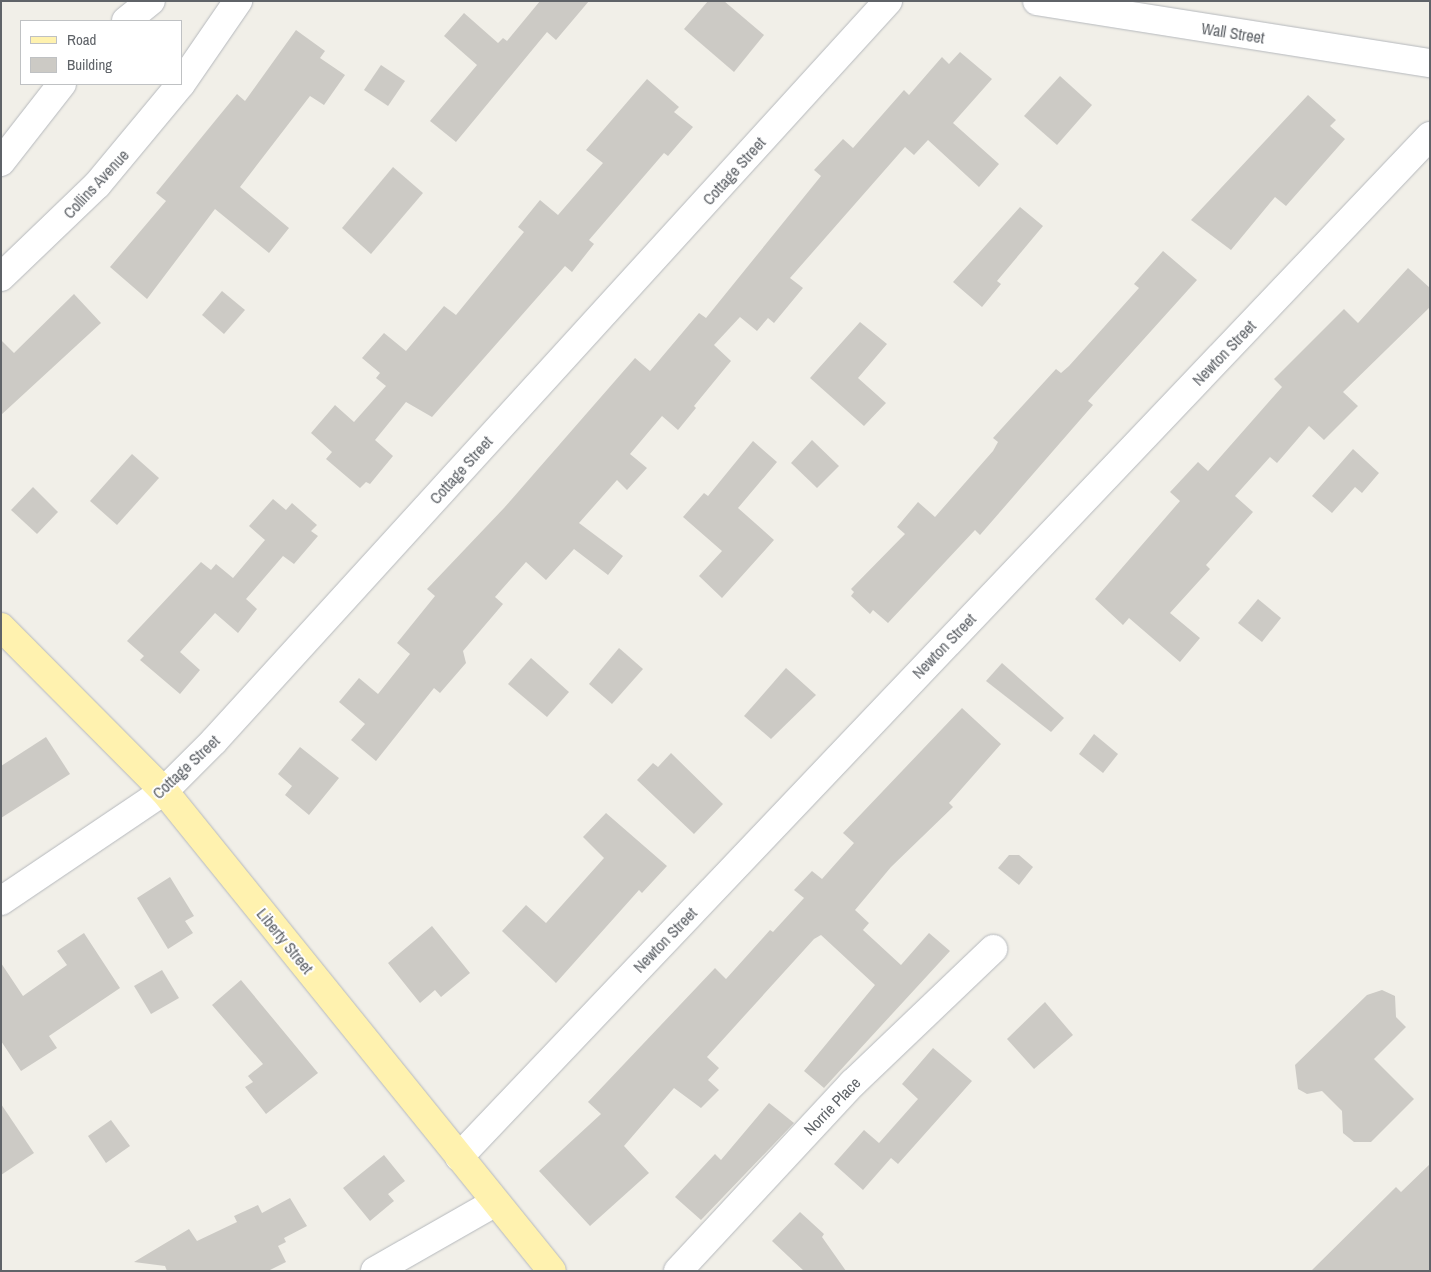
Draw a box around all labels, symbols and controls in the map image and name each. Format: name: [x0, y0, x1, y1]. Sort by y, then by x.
street label: Wall Street: [1200, 19, 1266, 47]
legend: [20, 20, 182, 85]
text: Road: [67, 29, 96, 50]
text: Building: [67, 54, 112, 75]
street label: Cottage Street: [699, 133, 769, 209]
street label: Collins Avenue: [59, 145, 133, 223]
street label: Newton Street: [1188, 316, 1260, 390]
street label: Cottage Street: [426, 432, 496, 508]
street label: Newton Street: [908, 609, 980, 683]
street label: Cottage Street: [149, 731, 223, 803]
street label: Newton Street: [629, 903, 701, 977]
street label: Liberty Street: [253, 904, 317, 978]
street label: Norrie Place: [800, 1073, 864, 1139]

